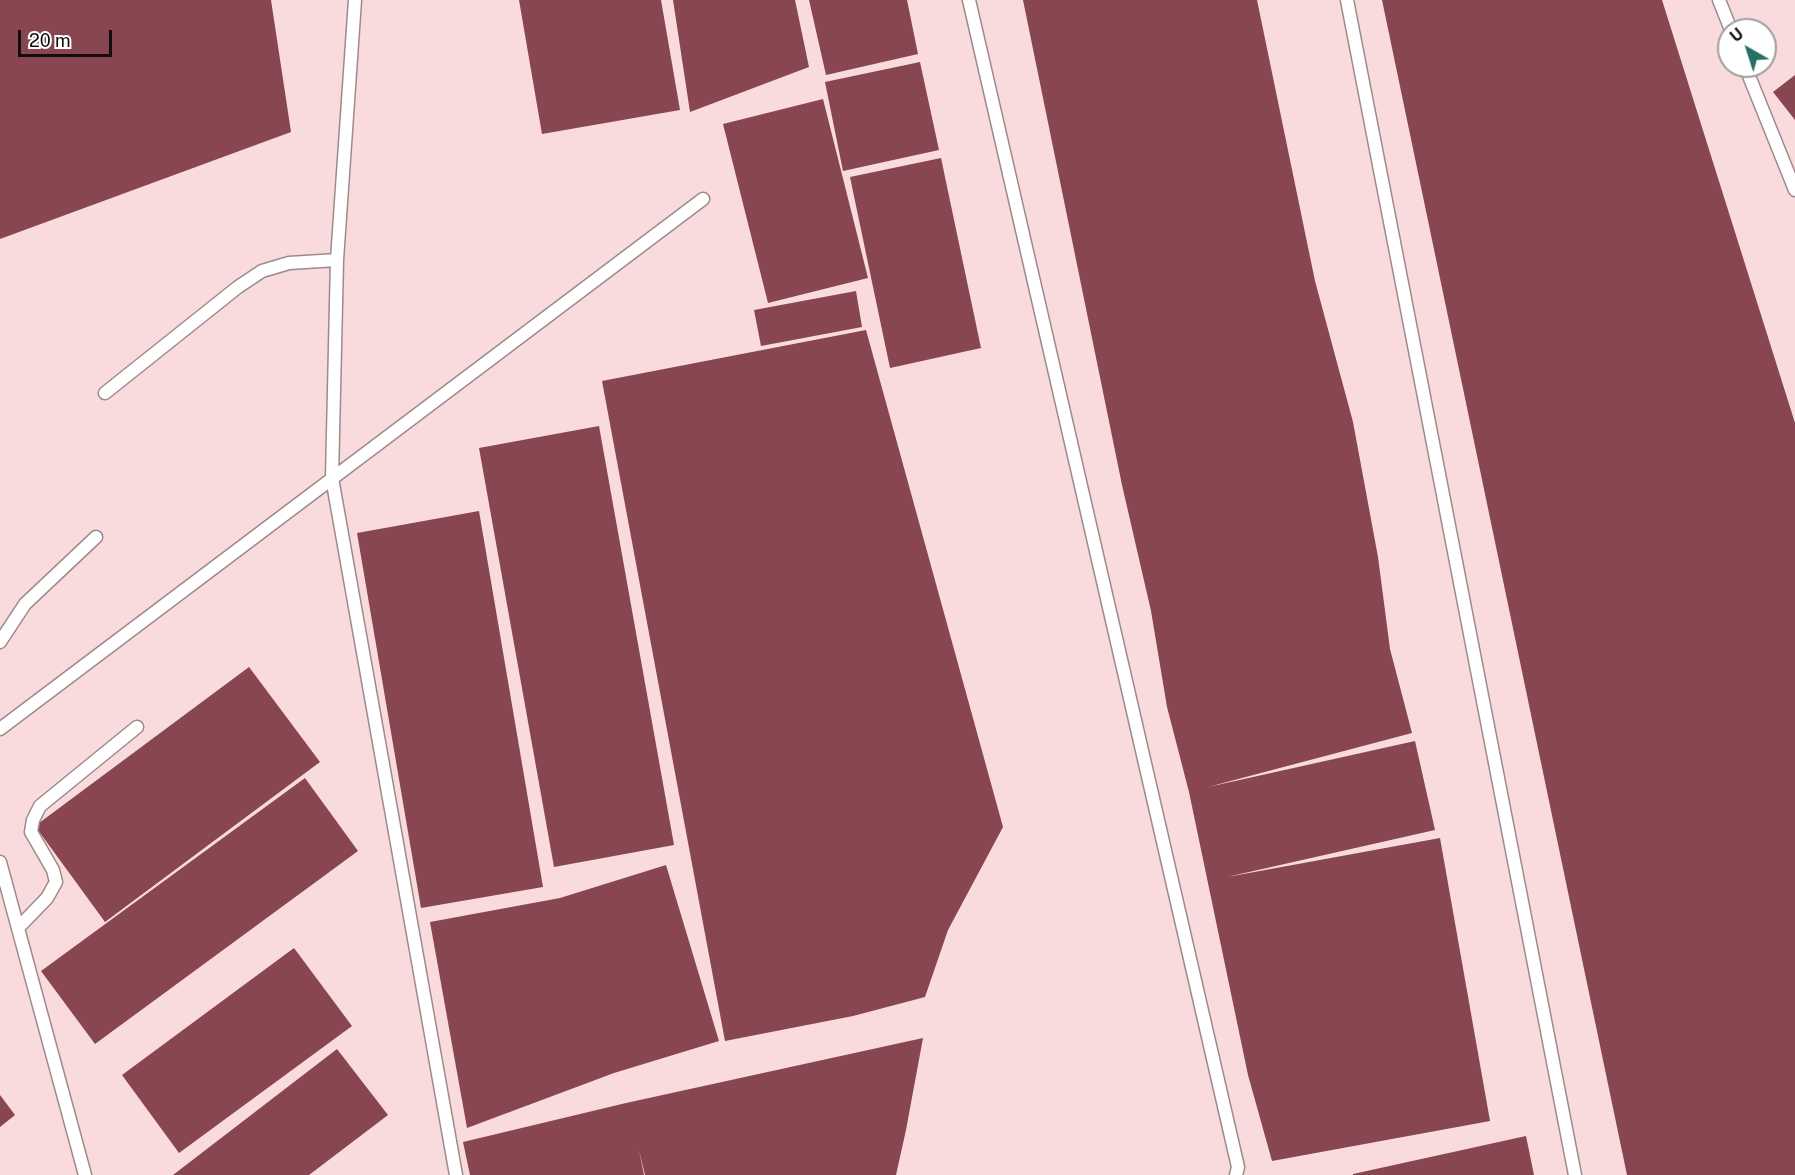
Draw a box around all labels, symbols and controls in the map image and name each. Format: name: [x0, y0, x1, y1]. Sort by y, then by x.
scale bar: [21, 18, 116, 56]
north arrow: [1717, 18, 1777, 78]
text: U: [1726, 24, 1747, 46]
text: 20 m: [29, 30, 71, 51]

